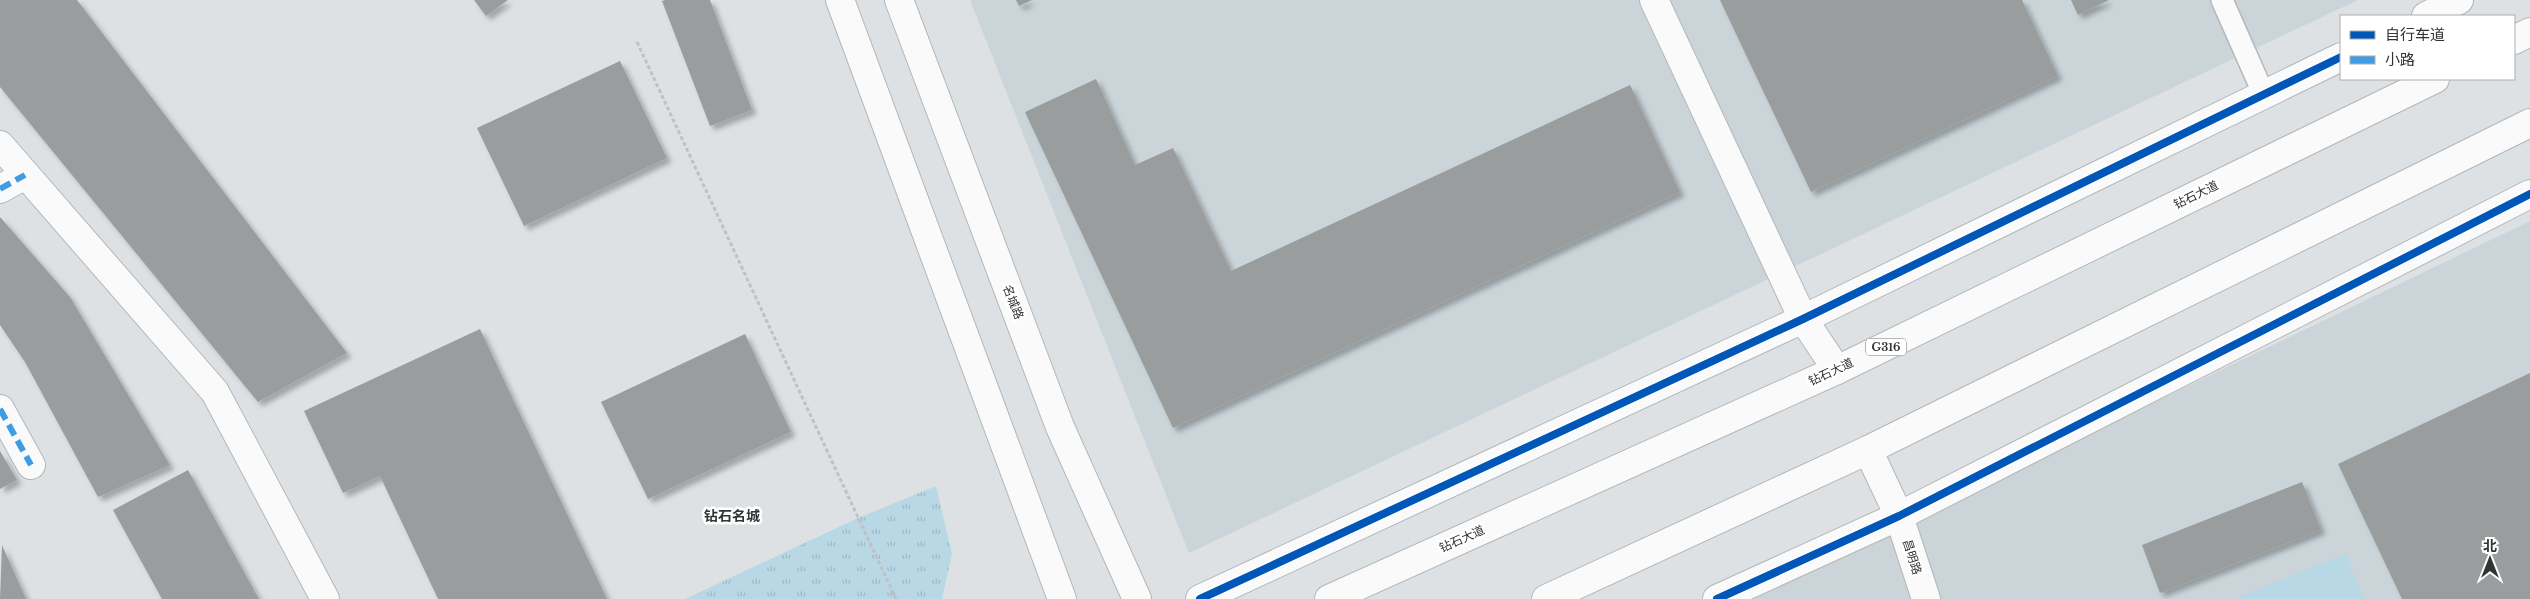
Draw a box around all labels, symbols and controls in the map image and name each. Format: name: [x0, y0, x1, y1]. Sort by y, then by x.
legend: [2340, 15, 2515, 80]
text: 自行车道: [2385, 25, 2445, 44]
text: 小路: [2385, 50, 2415, 69]
street label: 钻石大道: [2171, 177, 2221, 212]
street label: 名城路: [1000, 282, 1027, 321]
road number: G316: [1866, 338, 1906, 356]
street label: 钻石大道: [1806, 355, 1856, 388]
district label: 钻石名城: [704, 507, 760, 525]
street label: 钻石大道: [1437, 522, 1487, 555]
north arrow: [2465, 534, 2515, 584]
street label: 昌明路: [1900, 537, 1925, 576]
text: 北: [2483, 537, 2497, 555]

